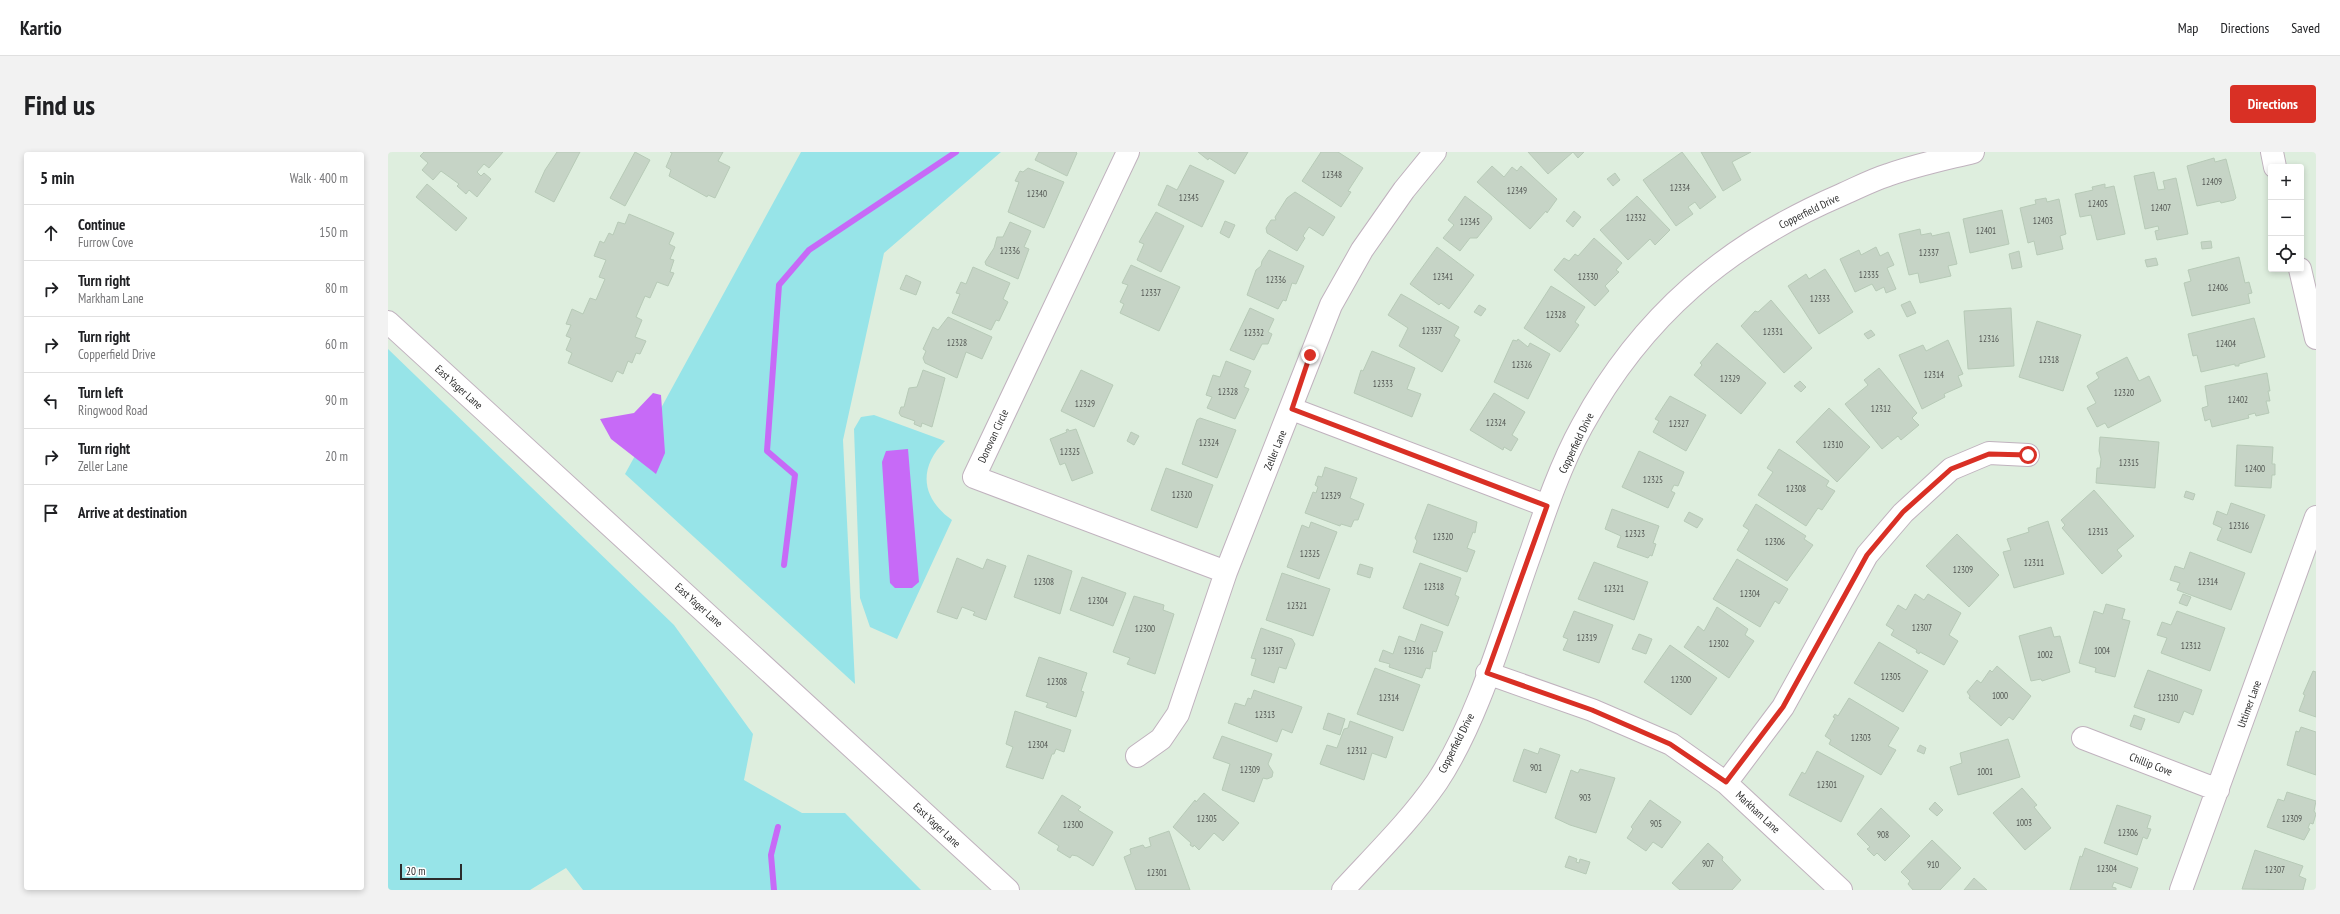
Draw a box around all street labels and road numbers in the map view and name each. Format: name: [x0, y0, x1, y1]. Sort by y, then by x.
street label: Copperfield Drive: [1776, 190, 1842, 232]
street label: East Yager Lane: [432, 362, 486, 412]
street label: Donovan Circle: [975, 407, 1012, 465]
street label: Copperfield Drive: [1555, 410, 1597, 476]
street label: Zeller Lane: [1261, 427, 1290, 472]
street label: East Yager Lane: [672, 580, 726, 630]
street label: Uttimer Lane: [2234, 678, 2264, 730]
street label: Copperfield Drive: [1435, 710, 1477, 775]
street label: Chillip Cove: [2127, 749, 2175, 779]
street label: Markham Lane: [1733, 788, 1783, 836]
street label: East Yager Lane: [910, 800, 964, 851]

